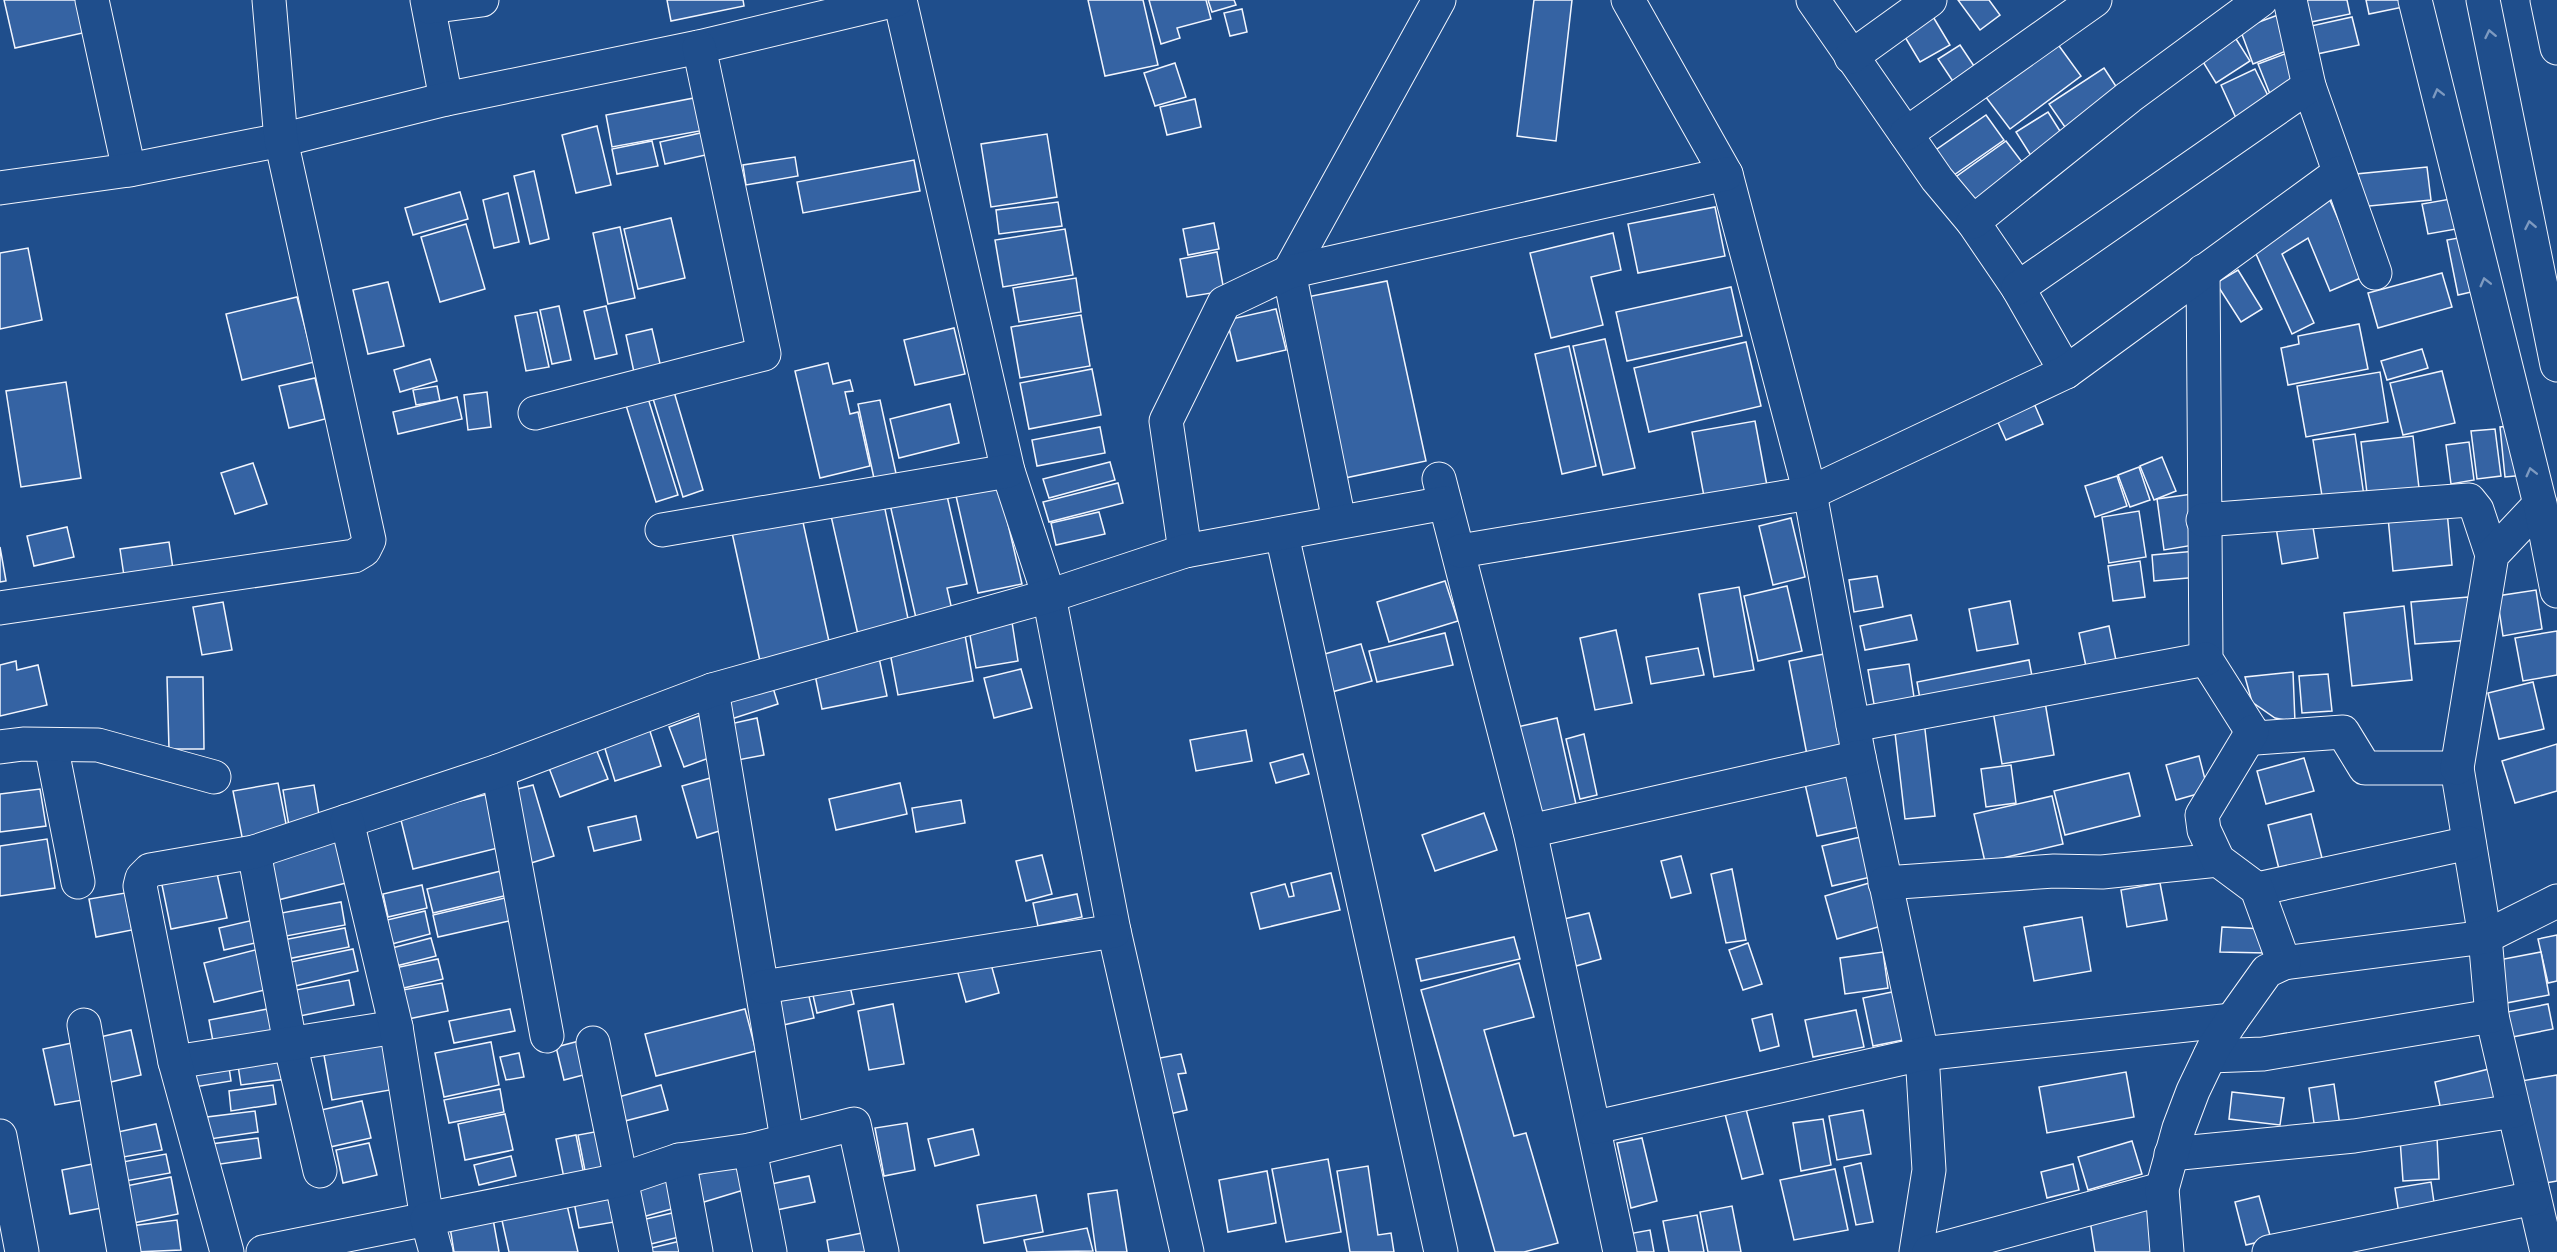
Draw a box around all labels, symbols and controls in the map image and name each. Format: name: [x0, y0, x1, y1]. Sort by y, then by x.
one-way arrow: [2484, 29, 2497, 39]
one-way arrow: [2433, 88, 2446, 98]
one-way arrow: [2524, 220, 2537, 230]
one-way arrow: [2479, 278, 2492, 288]
one-way arrow: [2526, 467, 2539, 477]

